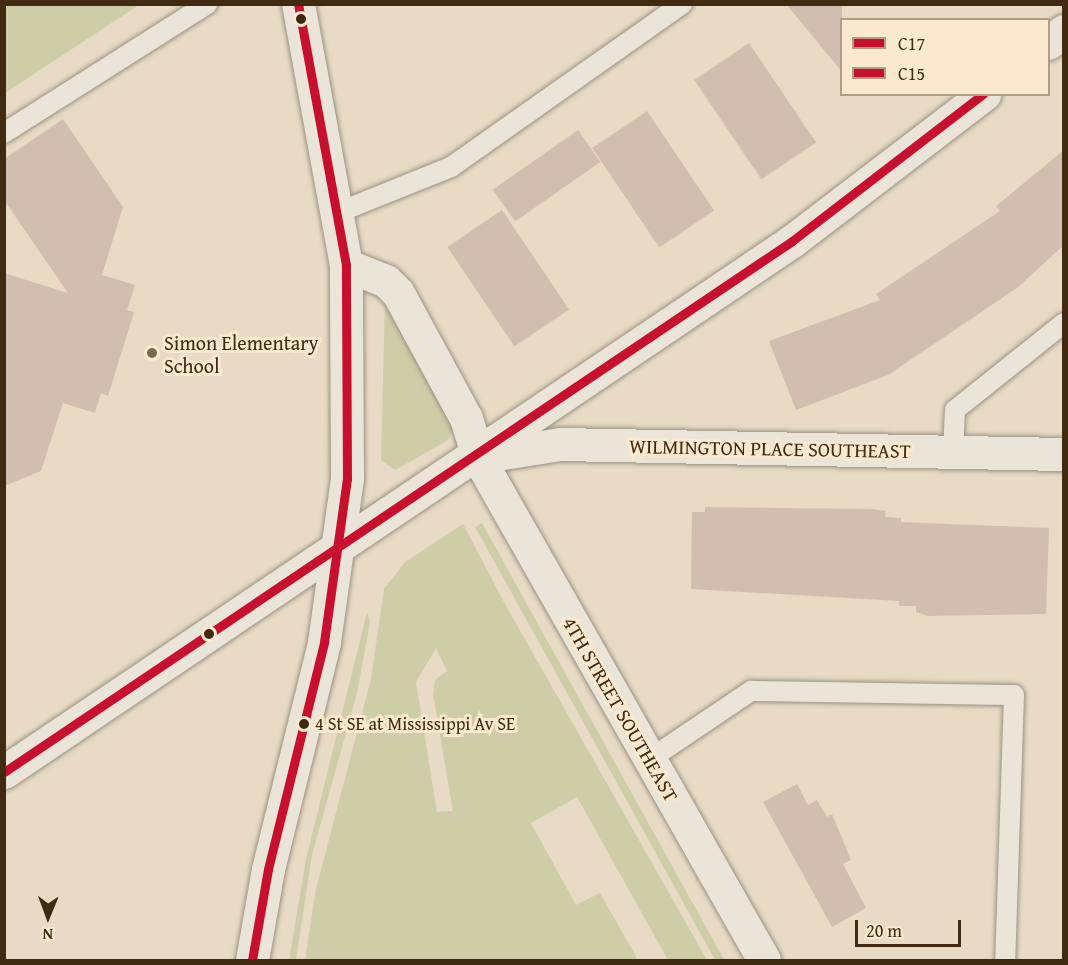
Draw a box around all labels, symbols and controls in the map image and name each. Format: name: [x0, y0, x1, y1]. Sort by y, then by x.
unlabelled marker: [295, 13, 307, 25]
legend: [840, 18, 1050, 96]
text: C17: [898, 30, 925, 57]
text: C15: [898, 60, 925, 87]
place label: Simon Elementary School: [164, 330, 318, 377]
marker: Simon Elementary School: [145, 346, 159, 360]
street label: WILMINGTON PLACE SOUTHEAST: [629, 434, 911, 462]
street label: 4TH STREET SOUTHEAST: [558, 612, 684, 806]
unlabelled marker: [203, 628, 215, 640]
place label: 4 St SE at Mississippi Av SE: [315, 713, 515, 735]
marker: 4 St SE at Mississippi Av SE: [298, 718, 310, 730]
north arrow: [18, 887, 78, 947]
scale bar: [858, 908, 964, 946]
text: 20 m: [866, 917, 902, 944]
text: N: [42, 923, 53, 947]

